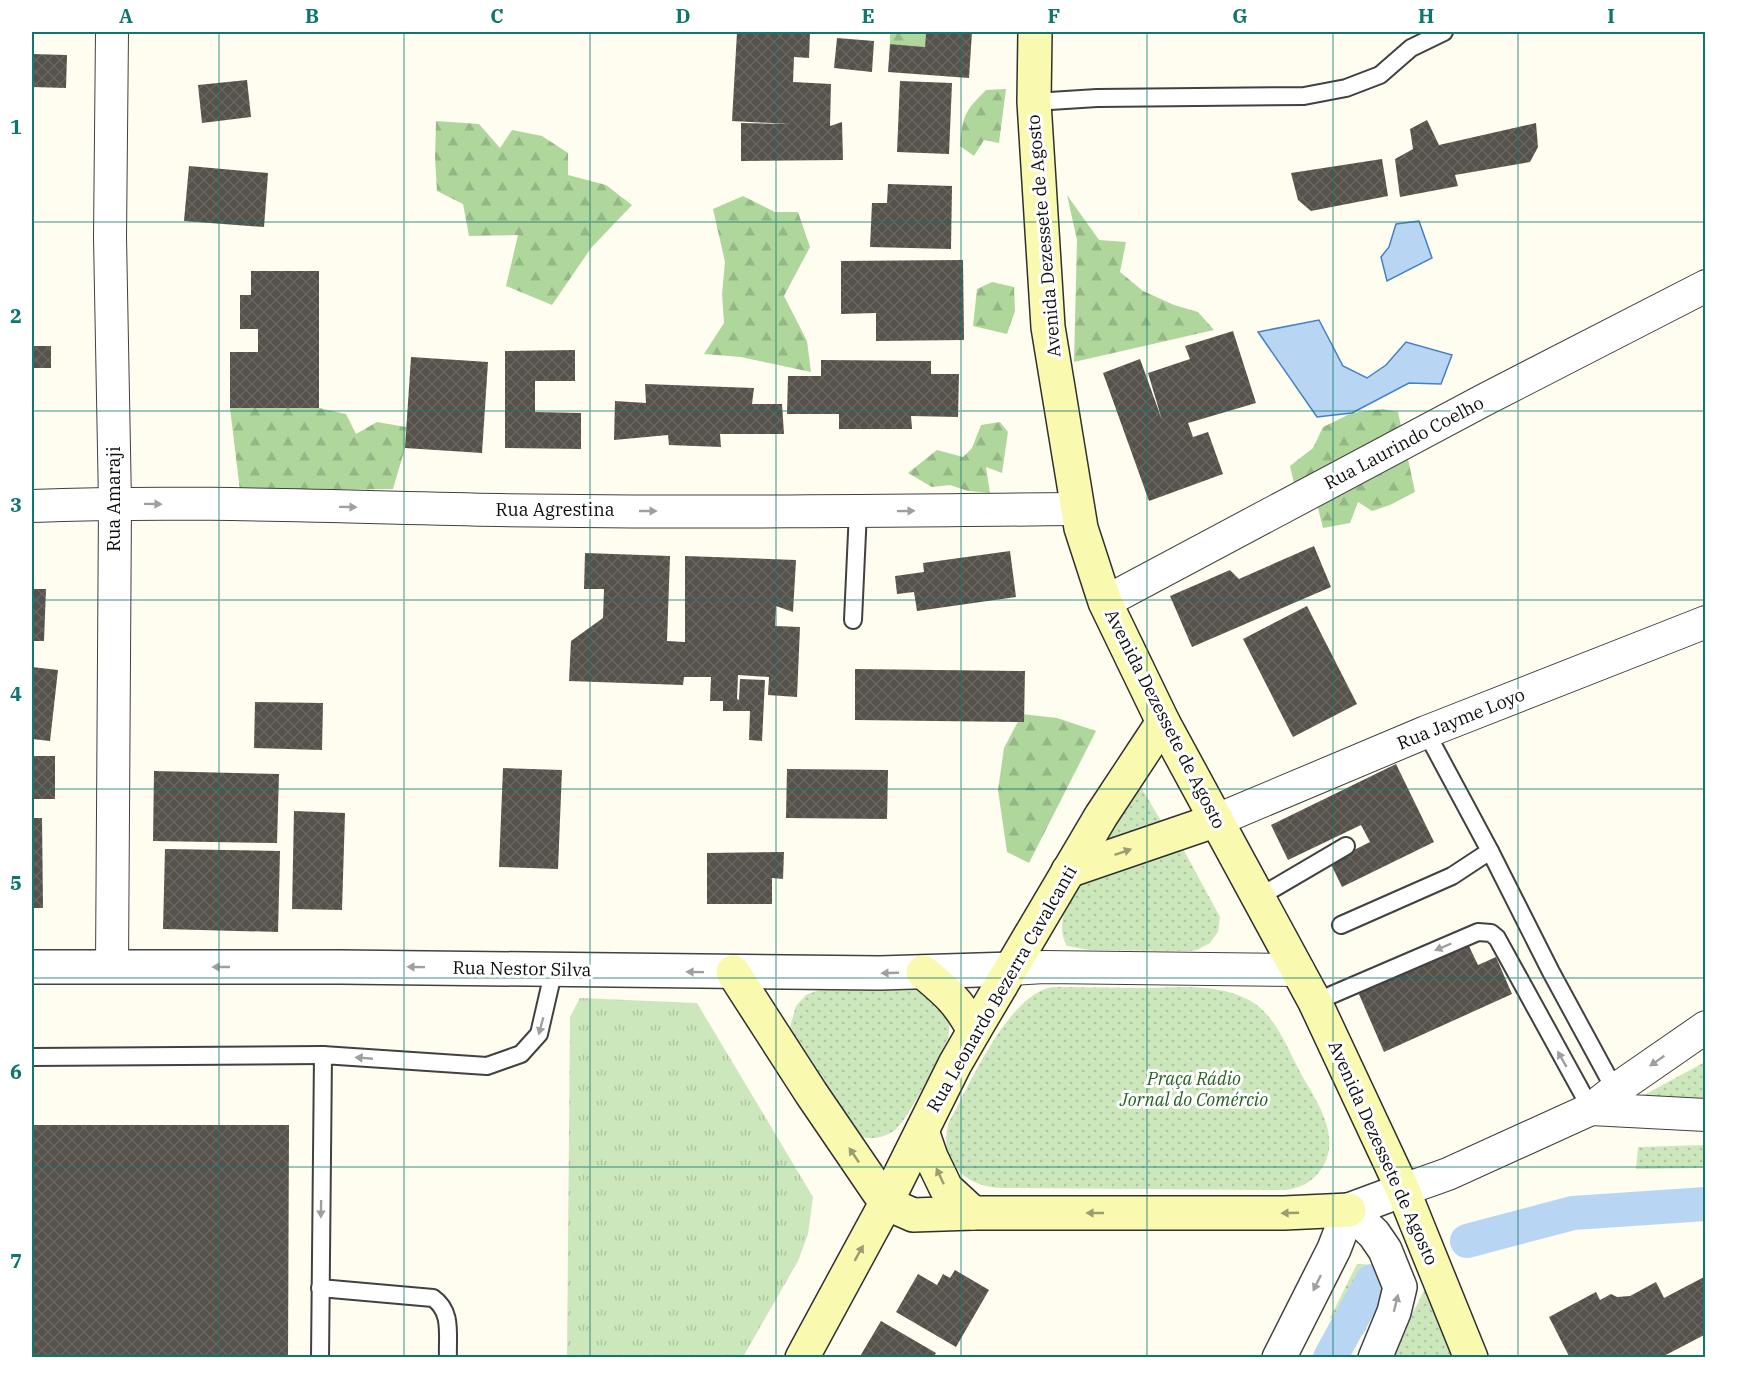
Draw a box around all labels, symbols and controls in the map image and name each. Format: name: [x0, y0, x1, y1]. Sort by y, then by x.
text: A: [119, 2, 133, 29]
text: B: [305, 2, 319, 29]
text: C: [490, 2, 504, 29]
text: D: [675, 2, 691, 29]
text: E: [861, 2, 875, 29]
text: F: [1048, 2, 1060, 29]
text: G: [1232, 2, 1248, 29]
text: H: [1418, 2, 1434, 29]
text: I: [1607, 2, 1615, 29]
text: 1: [10, 113, 22, 140]
street label: Avenida Dezessete de Agosto: [1021, 114, 1066, 358]
text: 2: [10, 302, 22, 329]
street label: Rua Laurindo Coelho: [1320, 391, 1487, 494]
street label: Rua Amaraji: [102, 446, 125, 552]
text: 3: [10, 491, 22, 518]
street label: Rua Agrestina: [496, 498, 615, 521]
one-way arrow: [143, 499, 162, 508]
one-way arrow: [338, 502, 357, 512]
one-way arrow: [638, 506, 657, 516]
one-way arrow: [896, 506, 915, 516]
street label: Avenida Dezessete de Agosto: [1100, 605, 1231, 832]
text: 4: [10, 680, 22, 707]
street label: Rua Jayme Loyo: [1394, 682, 1528, 755]
one-way arrow: [1114, 847, 1132, 857]
street label: Rua Leonardo Bezerra Cavalcanti: [921, 861, 1082, 1116]
text: 5: [10, 869, 22, 896]
one-way arrow: [1434, 942, 1452, 952]
street label: Rua Nestor Silva: [452, 956, 592, 981]
one-way arrow: [212, 962, 231, 972]
one-way arrow: [407, 963, 426, 972]
one-way arrow: [686, 967, 705, 976]
one-way arrow: [881, 968, 900, 977]
one-way arrow: [535, 1017, 545, 1035]
street label: Avenida Dezessete de Agosto: [1323, 1037, 1443, 1269]
one-way arrow: [1557, 1050, 1567, 1067]
one-way arrow: [354, 1054, 373, 1063]
one-way arrow: [1650, 1055, 1666, 1067]
text: 6: [10, 1058, 22, 1085]
park label: Praça Rádio Jornal do Comércio: [1119, 1067, 1268, 1111]
one-way arrow: [848, 1147, 859, 1163]
one-way arrow: [936, 1168, 945, 1185]
one-way arrow: [316, 1200, 325, 1219]
one-way arrow: [1086, 1208, 1105, 1218]
one-way arrow: [1281, 1208, 1300, 1217]
one-way arrow: [854, 1245, 864, 1262]
text: 7: [10, 1247, 22, 1274]
one-way arrow: [1313, 1274, 1322, 1291]
one-way arrow: [1392, 1294, 1402, 1312]

